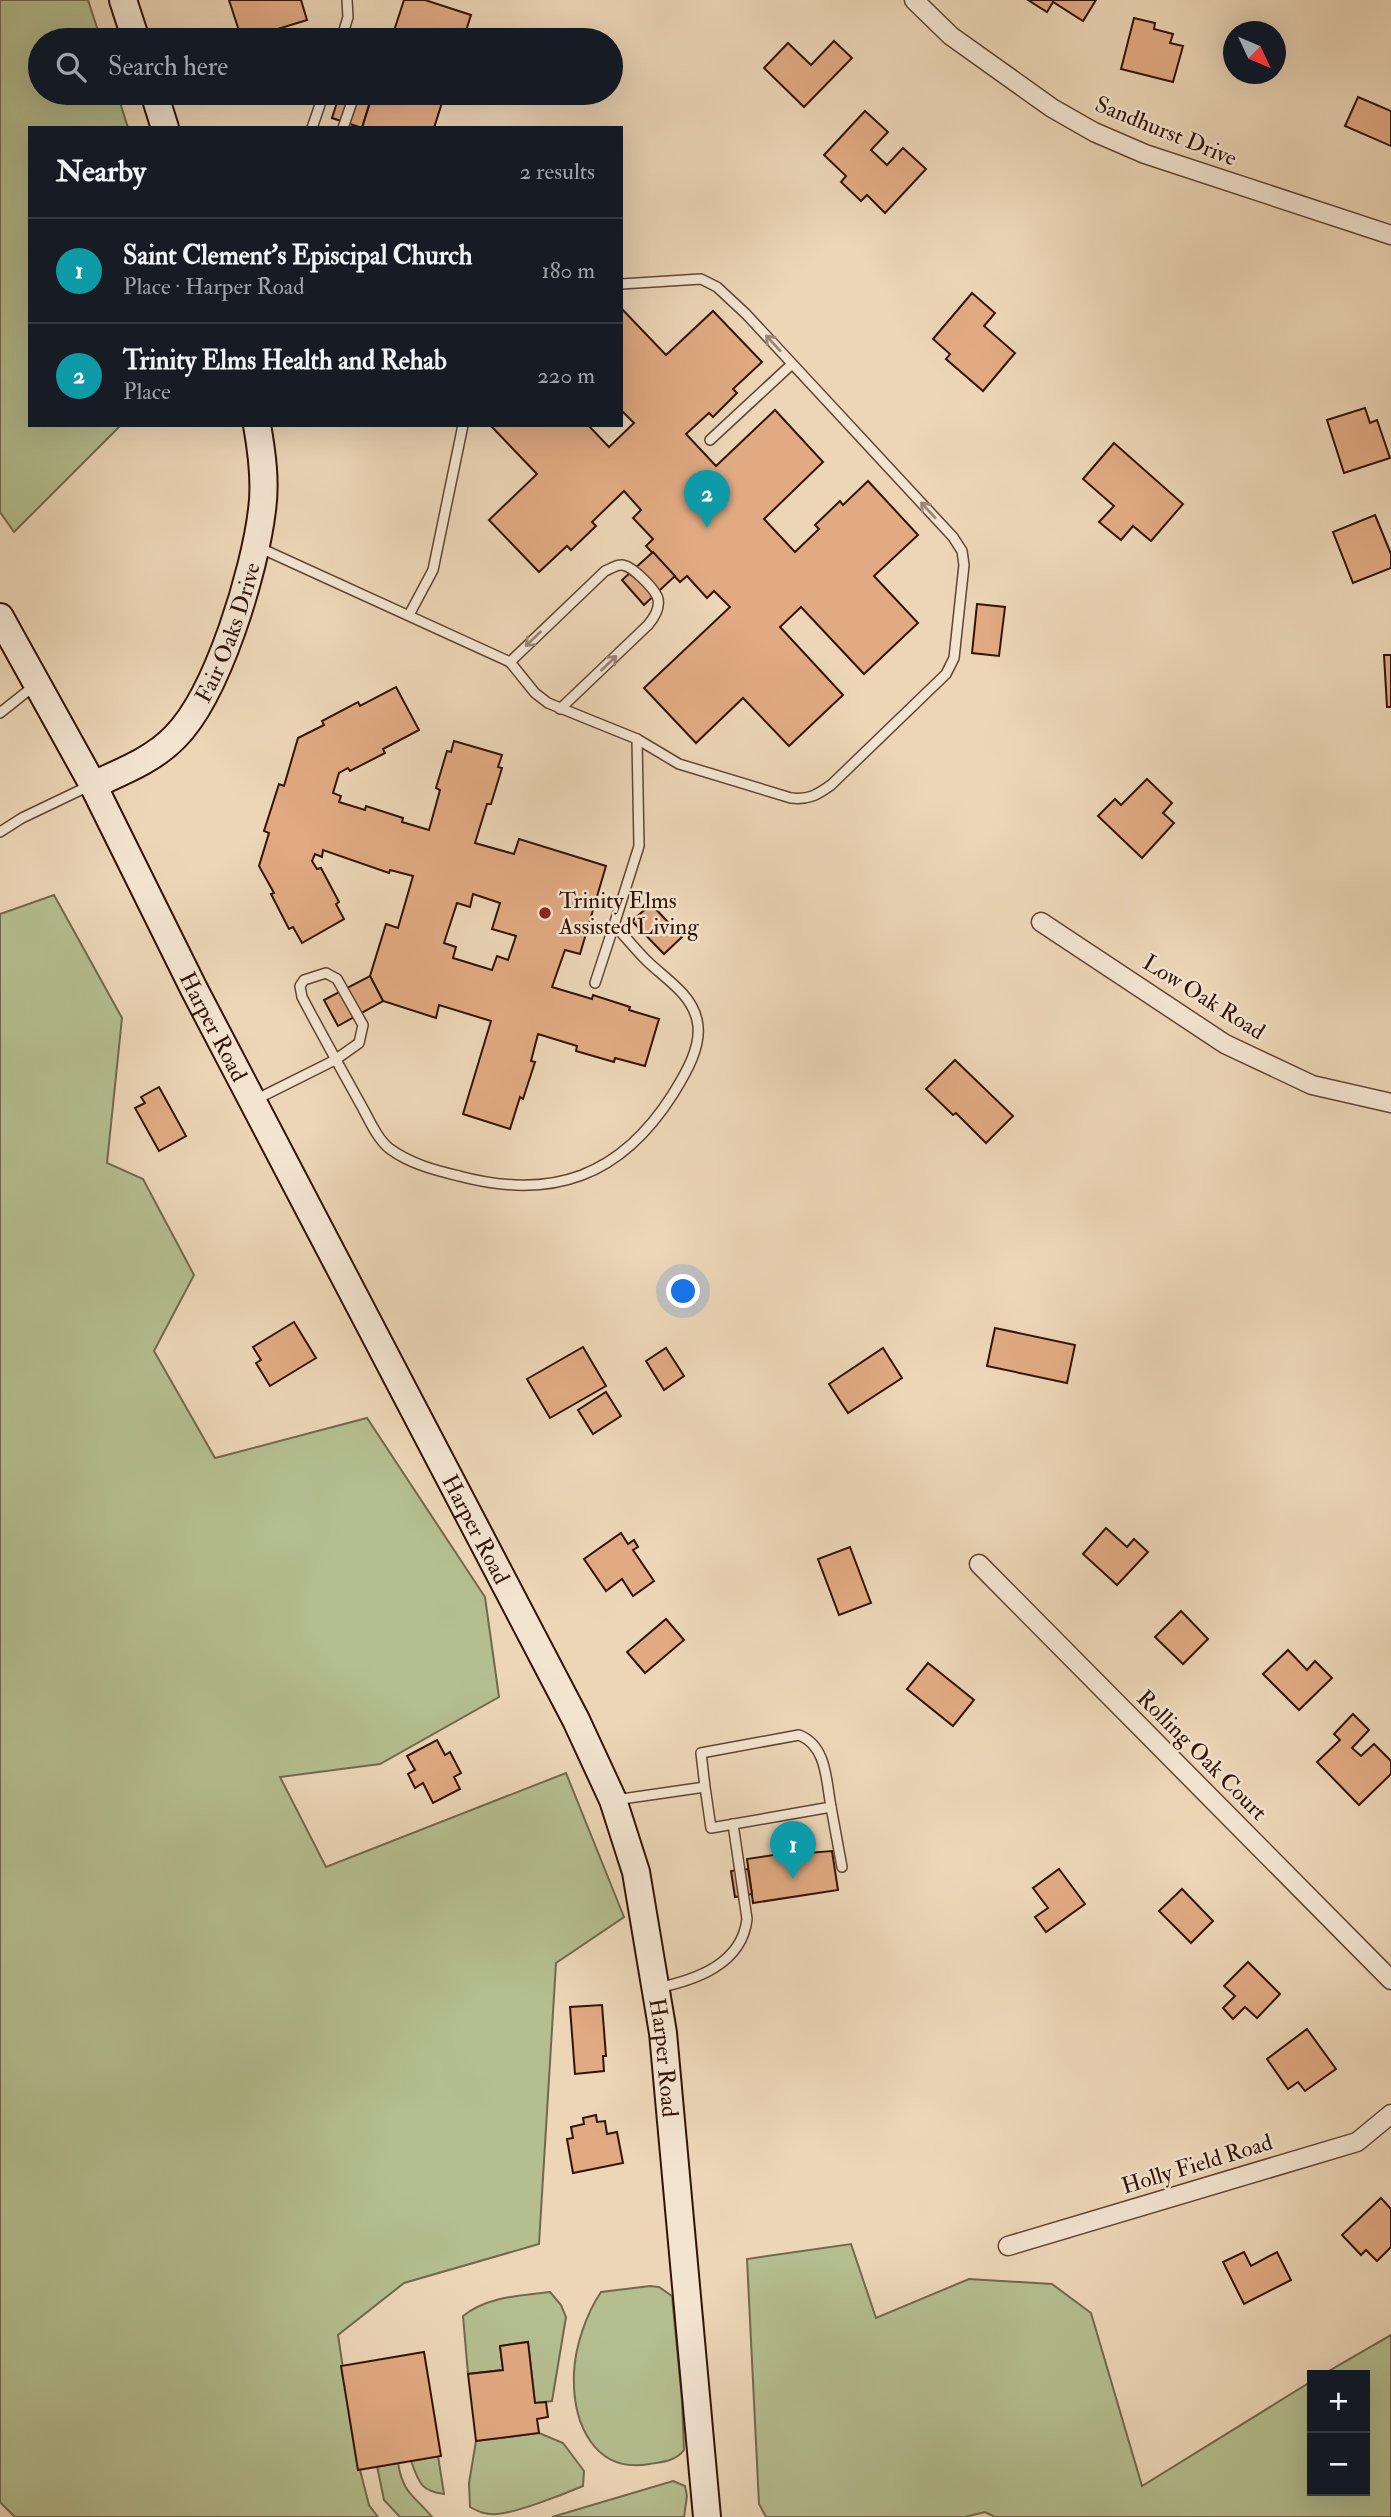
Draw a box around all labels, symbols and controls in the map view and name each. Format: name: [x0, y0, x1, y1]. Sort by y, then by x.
north arrow: [1223, 21, 1286, 84]
search box: [28, 28, 623, 105]
icon: search: [52, 48, 90, 86]
text: Search here: [108, 51, 228, 83]
street label: Sandhurst Drive: [1091, 89, 1242, 173]
text: Nearby: [56, 153, 146, 190]
text: 2 results: [520, 157, 595, 186]
text: Saint Clement's Episcipal Church: [123, 240, 472, 272]
text: 1: [75, 256, 83, 285]
text: 180 m: [542, 256, 595, 285]
text: Place · Harper Road: [123, 272, 304, 301]
one-way arrow: [765, 334, 781, 352]
text: Trinity Elms Health and Rehab: [123, 345, 447, 377]
text: 2: [73, 361, 85, 390]
text: 220 m: [537, 361, 595, 390]
text: Place: [123, 377, 171, 406]
pin: 2: [684, 470, 730, 528]
one-way arrow: [919, 502, 936, 519]
street label: Fair Oaks Drive: [188, 559, 266, 708]
one-way arrow: [525, 630, 542, 647]
one-way arrow: [601, 654, 618, 671]
place label: Trinity Elms Assisted Living: [558, 886, 699, 941]
marker: Trinity Elms Assisted Living: [537, 905, 553, 921]
street label: Low Oak Road: [1137, 948, 1271, 1046]
street label: Harper Road: [173, 967, 254, 1086]
your location: [666, 1274, 700, 1308]
street label: Harper Road: [436, 1469, 517, 1589]
street label: Rolling Oak Court: [1131, 1684, 1273, 1826]
pin: 1: [770, 1821, 816, 1879]
street label: Harper Road: [643, 1996, 685, 2118]
street label: Holly Field Road: [1118, 2127, 1276, 2201]
map controls: [1307, 2370, 1370, 2496]
button: +: [1307, 2370, 1370, 2433]
button: −: [1307, 2433, 1370, 2496]

